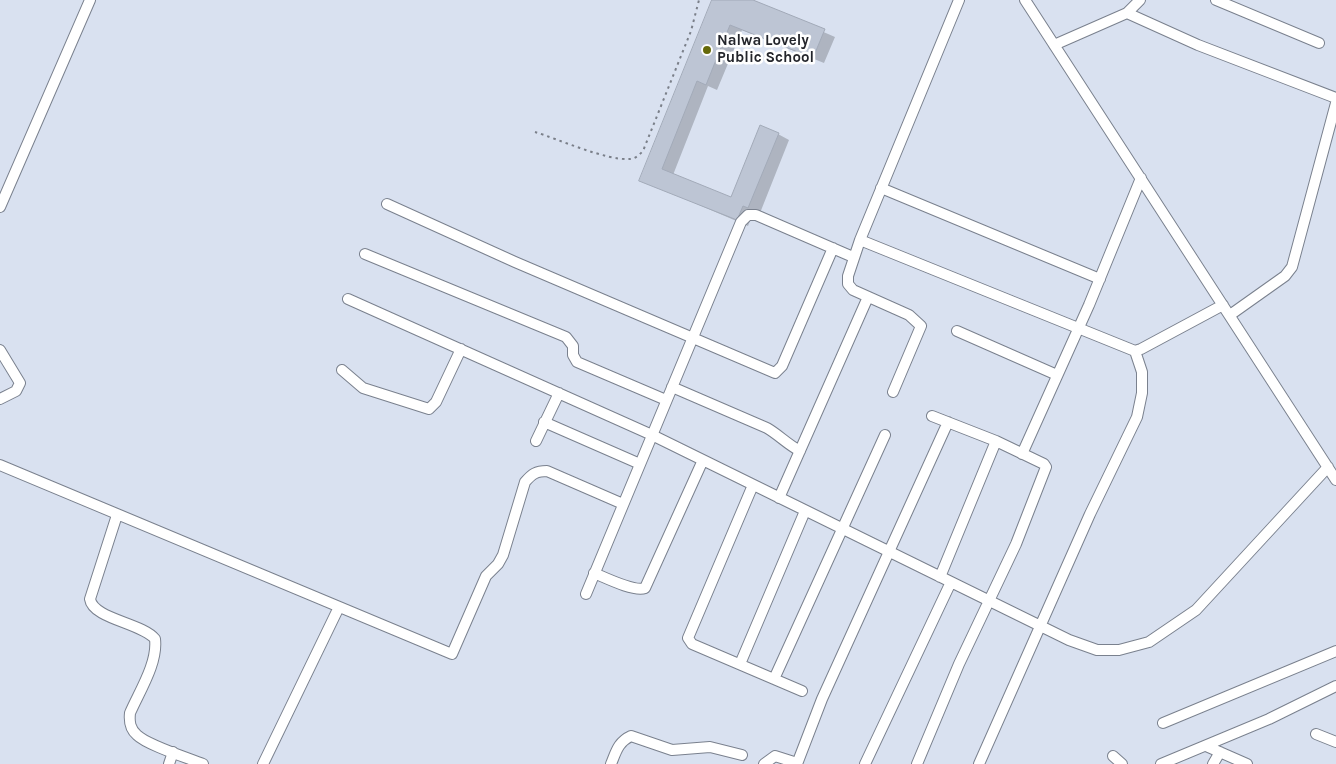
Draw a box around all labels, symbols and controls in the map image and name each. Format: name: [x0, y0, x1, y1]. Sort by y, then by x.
place label: Nalwa Lovely Public School: [717, 32, 814, 67]
marker: Nalwa Lovely Public School: [701, 44, 713, 56]

